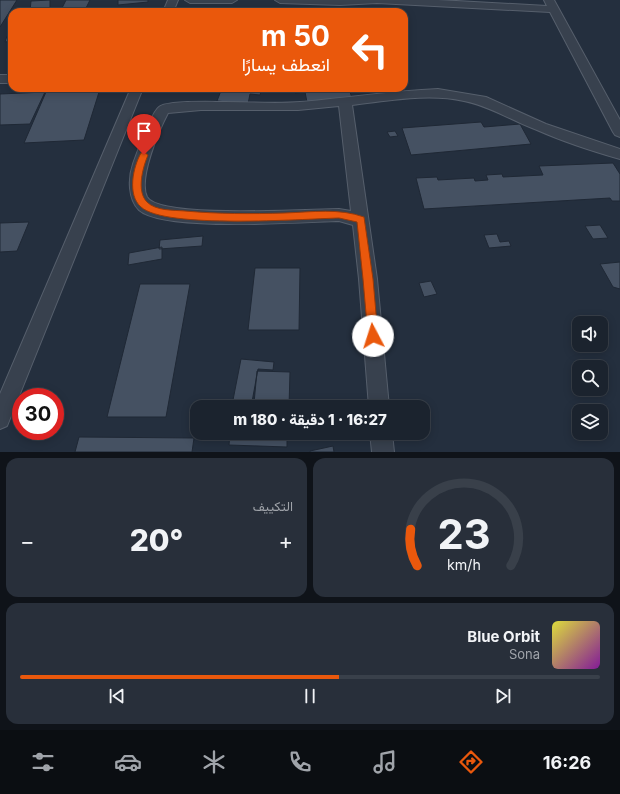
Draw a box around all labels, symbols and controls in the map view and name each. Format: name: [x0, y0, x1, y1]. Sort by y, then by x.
text: 50 m: [261, 19, 330, 53]
icon: left: [344, 24, 396, 76]
text: انعطف يسارًا: [242, 54, 330, 75]
pin: [127, 114, 161, 155]
icon: arrive: [133, 120, 155, 142]
position arrow: [352, 315, 394, 357]
map controls: [572, 316, 608, 440]
button: sound: [572, 316, 608, 352]
button: search: [572, 360, 608, 396]
speed limit sign: 30: [12, 388, 64, 440]
button: layers: [572, 404, 608, 440]
text: 16:27 · 1 دقيقة · 180 m: [233, 410, 387, 429]
text: التكييف: [253, 498, 293, 514]
text: 23: [437, 508, 490, 558]
text: 20°: [130, 522, 183, 558]
text: −: [20, 528, 35, 554]
text: +: [278, 528, 293, 554]
text: km/h: [447, 555, 480, 572]
text: Blue Orbit: [467, 627, 540, 646]
text: Sona: [509, 646, 540, 662]
icon: previous: [106, 685, 128, 707]
icon: pause: [299, 685, 321, 707]
icon: next: [492, 685, 514, 707]
icon: filters: [29, 748, 57, 776]
icon: car: [114, 748, 142, 776]
icon: climate: [200, 748, 228, 776]
icon: phone: [286, 748, 314, 776]
icon: music: [371, 748, 399, 776]
icon: directions: [457, 748, 485, 776]
text: 16:26: [543, 752, 591, 773]

